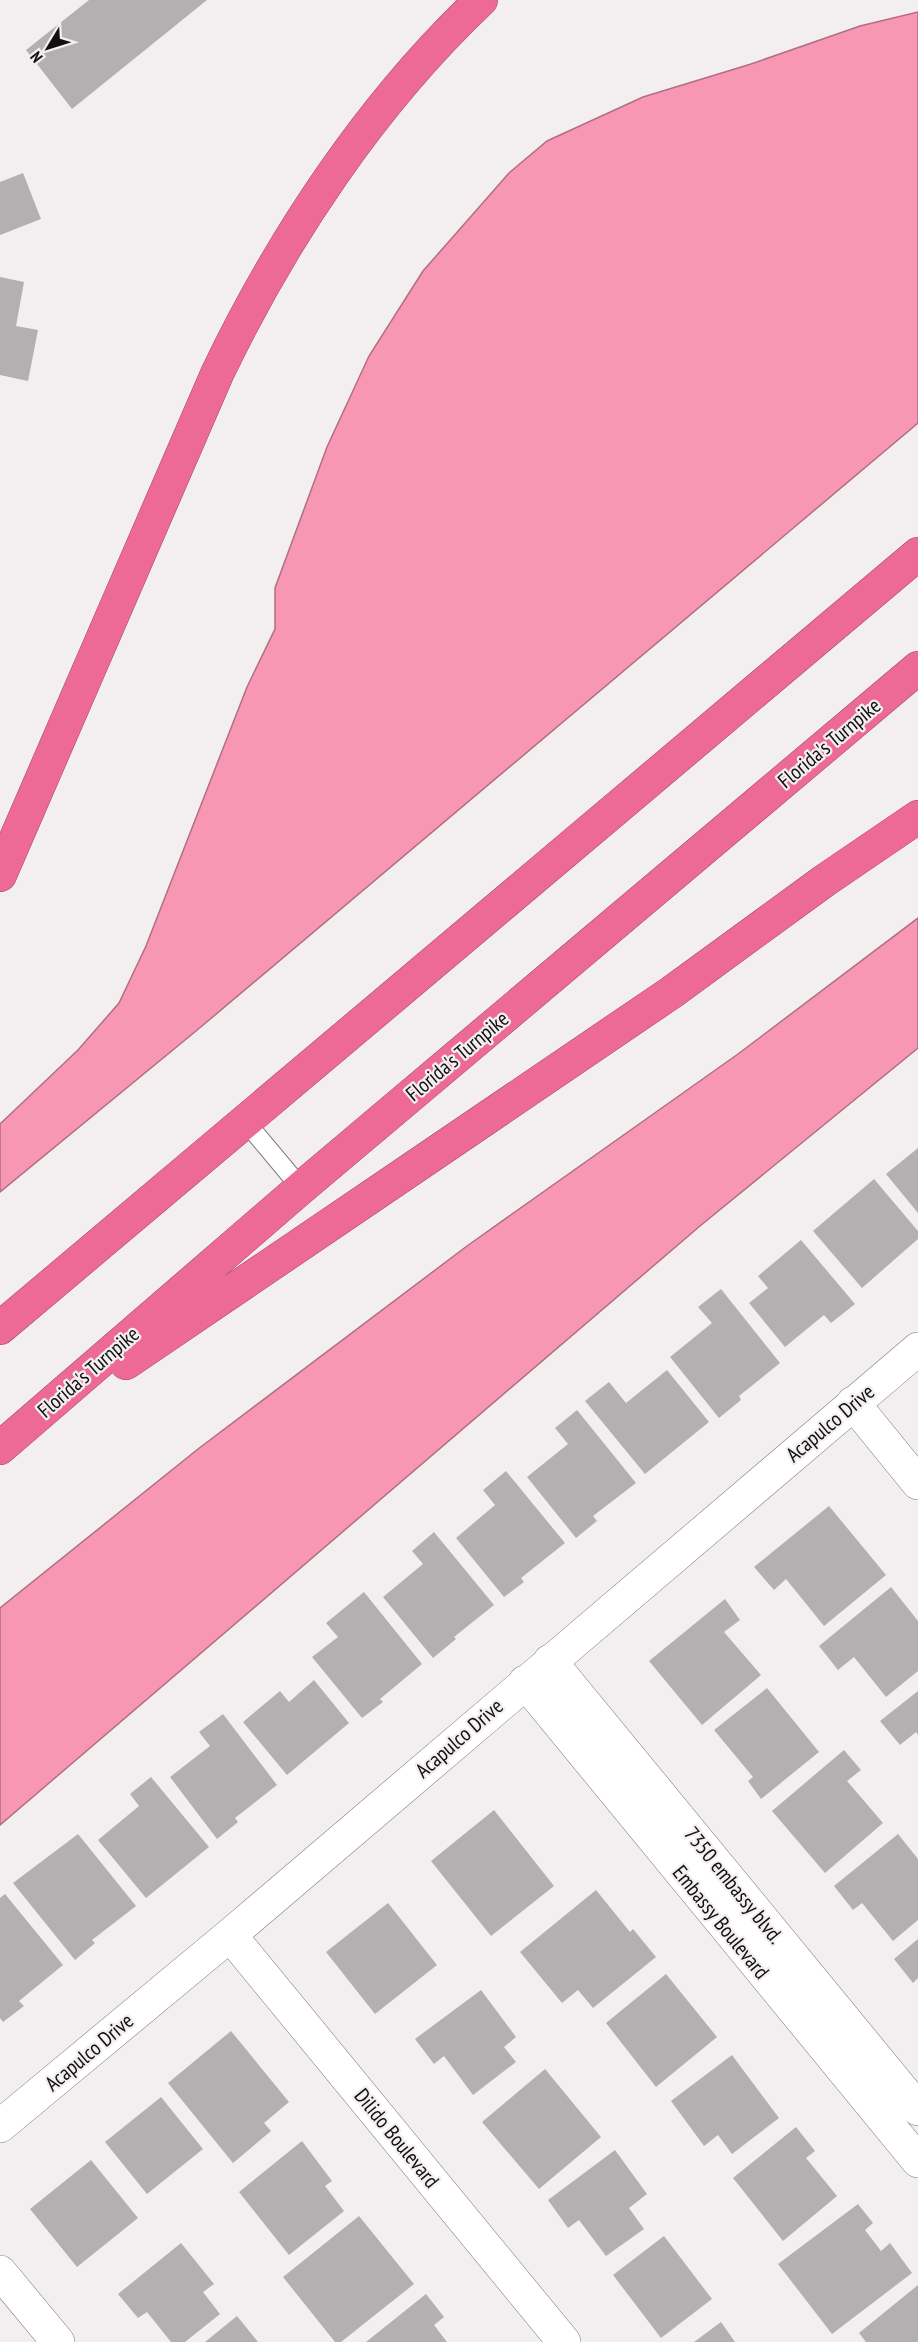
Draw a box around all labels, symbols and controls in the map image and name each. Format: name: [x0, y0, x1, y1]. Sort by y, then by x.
north arrow: [18, 18, 78, 78]
text: N: [26, 48, 47, 67]
street label: Florida's Turnpike: [772, 692, 886, 794]
street label: Florida's Turnpike: [400, 1005, 514, 1107]
street label: Florida's Turnpike: [32, 1321, 144, 1423]
street label: Acapulco Drive: [780, 1378, 880, 1468]
street label: Acapulco Drive: [410, 1693, 508, 1783]
street label: 7350 embassy blvd.: [679, 1821, 789, 1949]
street label: Embassy Boulevard: [667, 1860, 775, 1984]
street label: Acapulco Drive: [39, 2007, 139, 2097]
street label: Dilido Boulevard: [349, 2083, 445, 2193]

